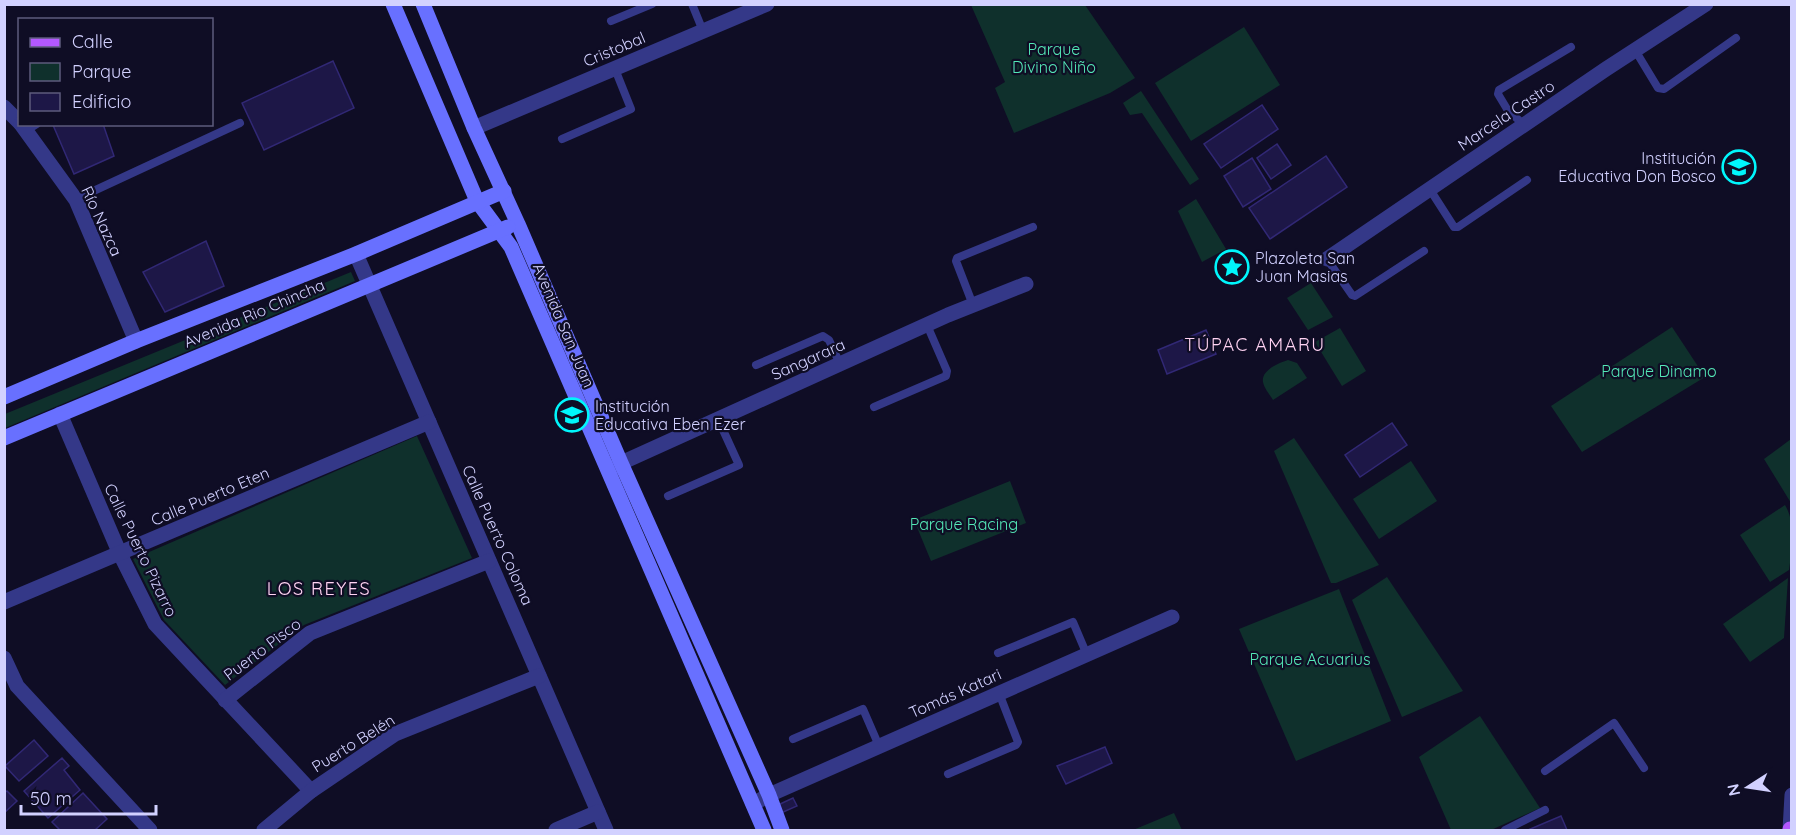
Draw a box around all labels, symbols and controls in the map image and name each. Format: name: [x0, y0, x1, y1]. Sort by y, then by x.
legend: [18, 18, 213, 126]
street label: Cristobal: [580, 27, 648, 71]
text: Calle: [72, 30, 113, 53]
park label: Parque Divino Niño: [1012, 39, 1096, 77]
text: Parque: [72, 60, 131, 83]
street label: Marcela Castro: [1454, 75, 1558, 155]
text: Edificio: [72, 90, 131, 113]
place label: Institución Educativa Don Bosco: [1558, 148, 1716, 186]
school or university icon: Institución Educativa Don Bosco: [1721, 149, 1757, 185]
street label: Río Nazca: [77, 183, 127, 259]
place label: Plazoleta San Juan Masias: [1255, 248, 1355, 286]
place icon: Plazoleta San Juan Masias: [1214, 249, 1250, 285]
street label: Avenida San Juan: [529, 260, 599, 390]
street label: Avenida Rio Chincha: [180, 274, 328, 352]
district label: TÚPAC AMARU: [1184, 333, 1326, 356]
street label: Sangarara: [768, 334, 848, 384]
park label: Parque Dinamo: [1601, 361, 1717, 381]
place label: Institución Educativa Eben Ezer: [595, 396, 746, 434]
school or university icon: Institución Educativa Eben Ezer: [554, 397, 590, 433]
street label: Calle Puerto Eten: [148, 462, 272, 530]
street label: Calle Puerto Coloma: [458, 462, 538, 608]
street label: Calle Puerto Pizarro: [100, 480, 182, 620]
park label: Parque Racing: [910, 514, 1018, 534]
district label: LOS REYES: [267, 577, 371, 600]
street label: Puerto Pisco: [219, 613, 305, 685]
park label: Parque Acuarius: [1250, 649, 1370, 669]
street label: Tomás Katari: [906, 664, 1004, 722]
street label: Puerto Belén: [308, 710, 398, 776]
north arrow: [1718, 757, 1778, 817]
scale bar: [21, 778, 156, 816]
text: N: [1722, 782, 1744, 798]
text: 50 m: [30, 787, 72, 810]

